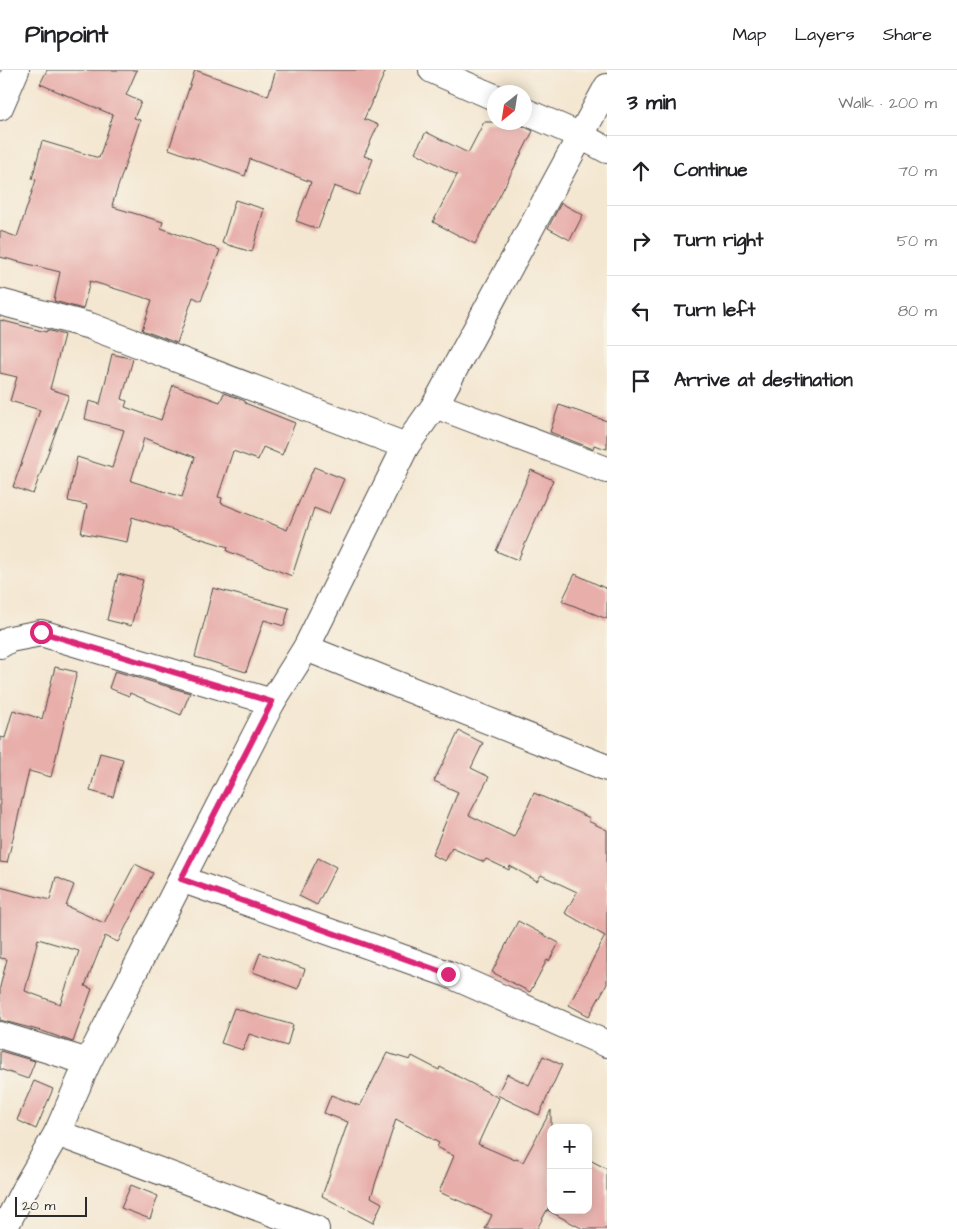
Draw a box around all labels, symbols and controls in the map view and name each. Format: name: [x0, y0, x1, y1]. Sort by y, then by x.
text: Pinpoint: [25, 18, 108, 52]
text: Map: [732, 22, 766, 47]
text: Layers: [794, 22, 855, 47]
text: Share: [883, 22, 932, 47]
north arrow: [487, 85, 532, 130]
text: 3 min: [627, 88, 676, 117]
text: Walk · 200 m: [838, 92, 937, 114]
icon: ahead: [627, 157, 655, 185]
text: Continue: [674, 157, 748, 184]
text: 70 m: [898, 160, 937, 182]
icon: right: [627, 227, 655, 255]
text: Turn right: [674, 227, 763, 254]
text: 50 m: [897, 230, 937, 252]
icon: left: [627, 297, 655, 325]
text: Turn left: [674, 297, 755, 324]
text: 80 m: [898, 300, 937, 322]
icon: arrive: [627, 367, 655, 395]
text: Arrive at destination: [674, 367, 853, 394]
route start: [30, 621, 53, 644]
route end: [437, 963, 460, 986]
map controls: [547, 1124, 592, 1214]
button: +: [547, 1124, 592, 1169]
button: −: [547, 1169, 592, 1214]
scale bar: [15, 1194, 88, 1217]
text: 20 m: [22, 1196, 55, 1216]

